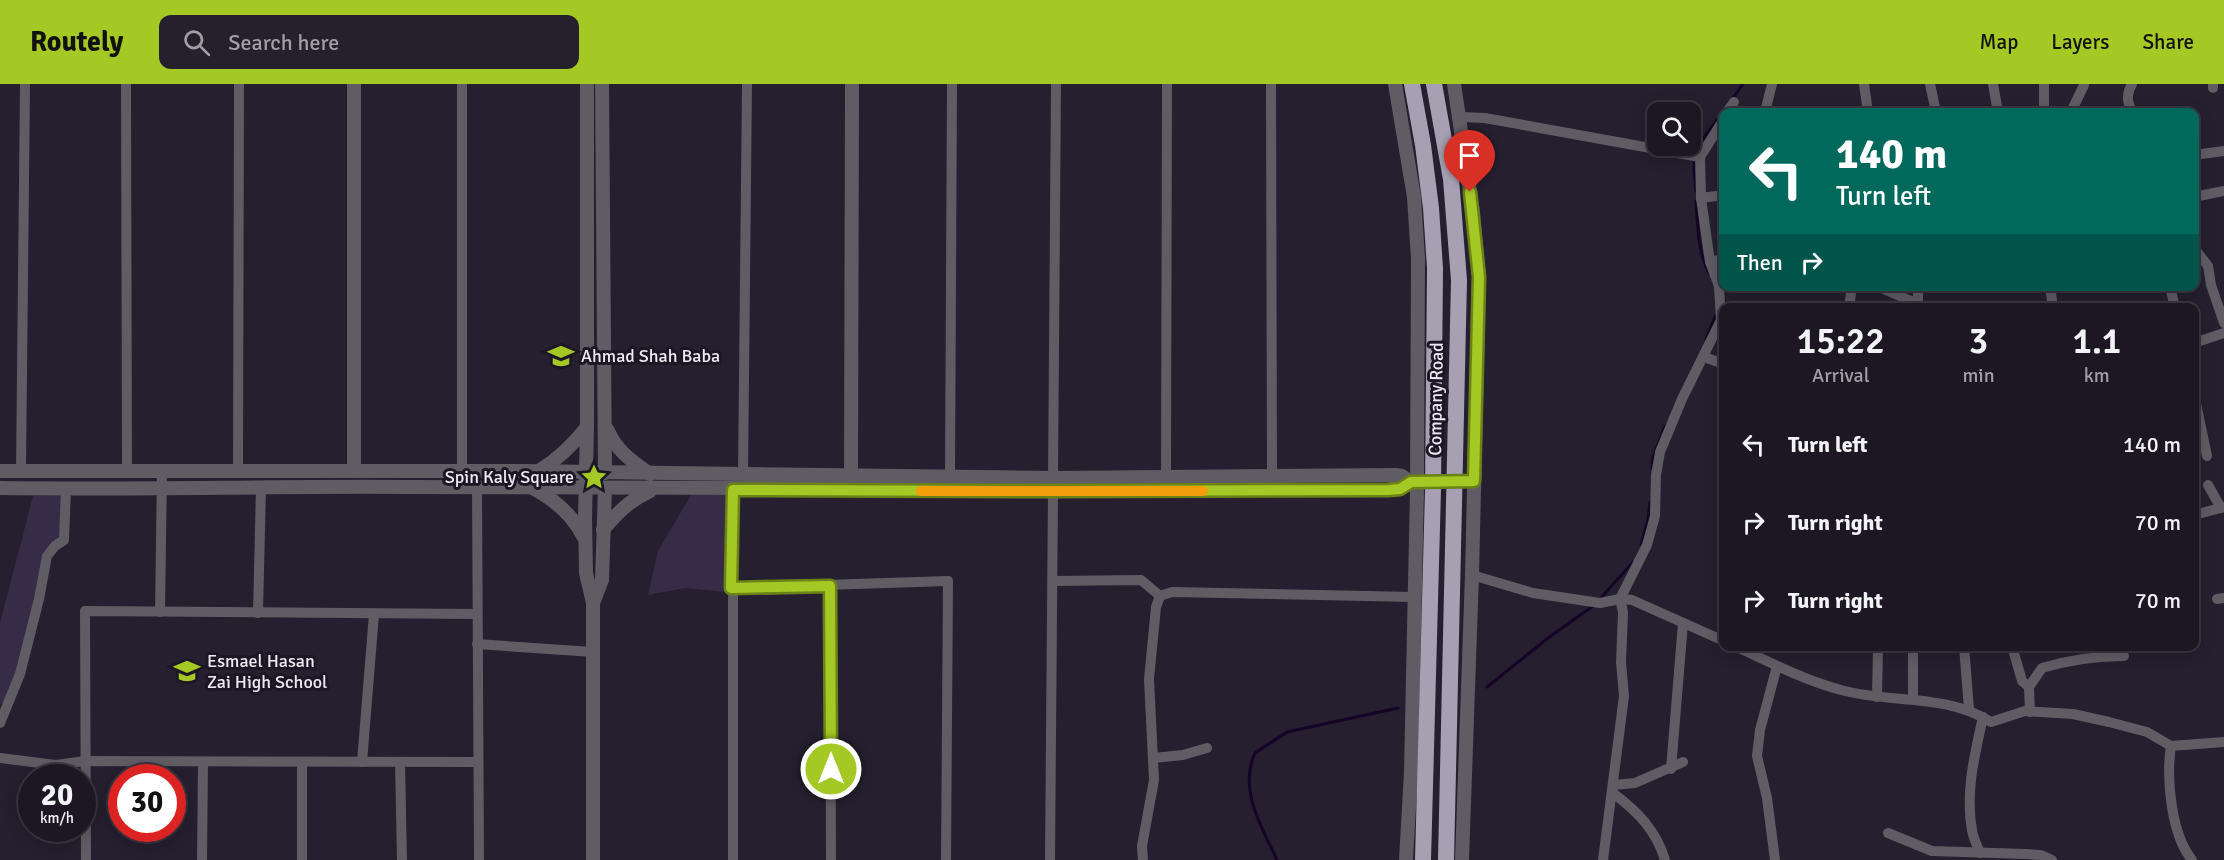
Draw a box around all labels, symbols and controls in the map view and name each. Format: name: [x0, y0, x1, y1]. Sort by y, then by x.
search box: [159, 15, 579, 69]
text: Routely: [30, 25, 123, 59]
icon: search: [180, 26, 213, 59]
text: Search here: [228, 29, 339, 56]
text: Map: [1980, 29, 2018, 55]
text: Layers: [2051, 29, 2109, 55]
text: Share: [2142, 29, 2194, 55]
map controls: [1647, 102, 1701, 156]
button: search: [1647, 102, 1701, 156]
text: 140 m: [1836, 129, 1947, 180]
pin: [1444, 130, 1495, 192]
icon: left: [1737, 132, 1815, 210]
icon: arrive: [1453, 139, 1486, 172]
text: Turn left: [1836, 180, 1931, 213]
icon: right: [1795, 246, 1828, 279]
text: Then: [1737, 249, 1783, 276]
text: 15:22: [1797, 319, 1885, 364]
text: 3: [1969, 319, 1988, 364]
text: 1.1: [2072, 319, 2121, 364]
school or university icon: Ahmad Shah Baba: [546, 341, 576, 371]
street label: Company Road: [1424, 342, 1448, 456]
place label: Ahmad Shah Baba: [581, 345, 720, 367]
text: Arrival: [1812, 363, 1870, 388]
text: min: [1962, 363, 1995, 388]
text: km: [2084, 363, 2110, 388]
icon: left: [1737, 428, 1770, 461]
text: Turn left: [1788, 431, 1868, 458]
text: 140 m: [2123, 431, 2181, 458]
place icon: Spin Kaly Square: [579, 462, 609, 492]
place label: Spin Kaly Square: [445, 466, 574, 488]
icon: right: [1737, 506, 1770, 539]
text: Turn right: [1788, 509, 1883, 536]
text: 70 m: [2135, 509, 2181, 536]
icon: right: [1737, 584, 1770, 617]
text: Turn right: [1788, 587, 1883, 614]
text: 70 m: [2135, 587, 2181, 614]
place label: Esmael Hasan Zai High School: [207, 650, 327, 693]
school or university icon: Esmael Hasan Zai High School: [172, 656, 202, 686]
position arrow: [799, 737, 863, 801]
speed limit sign: 30: [108, 764, 186, 842]
text: 20: [41, 777, 73, 814]
text: km/h: [40, 809, 74, 827]

